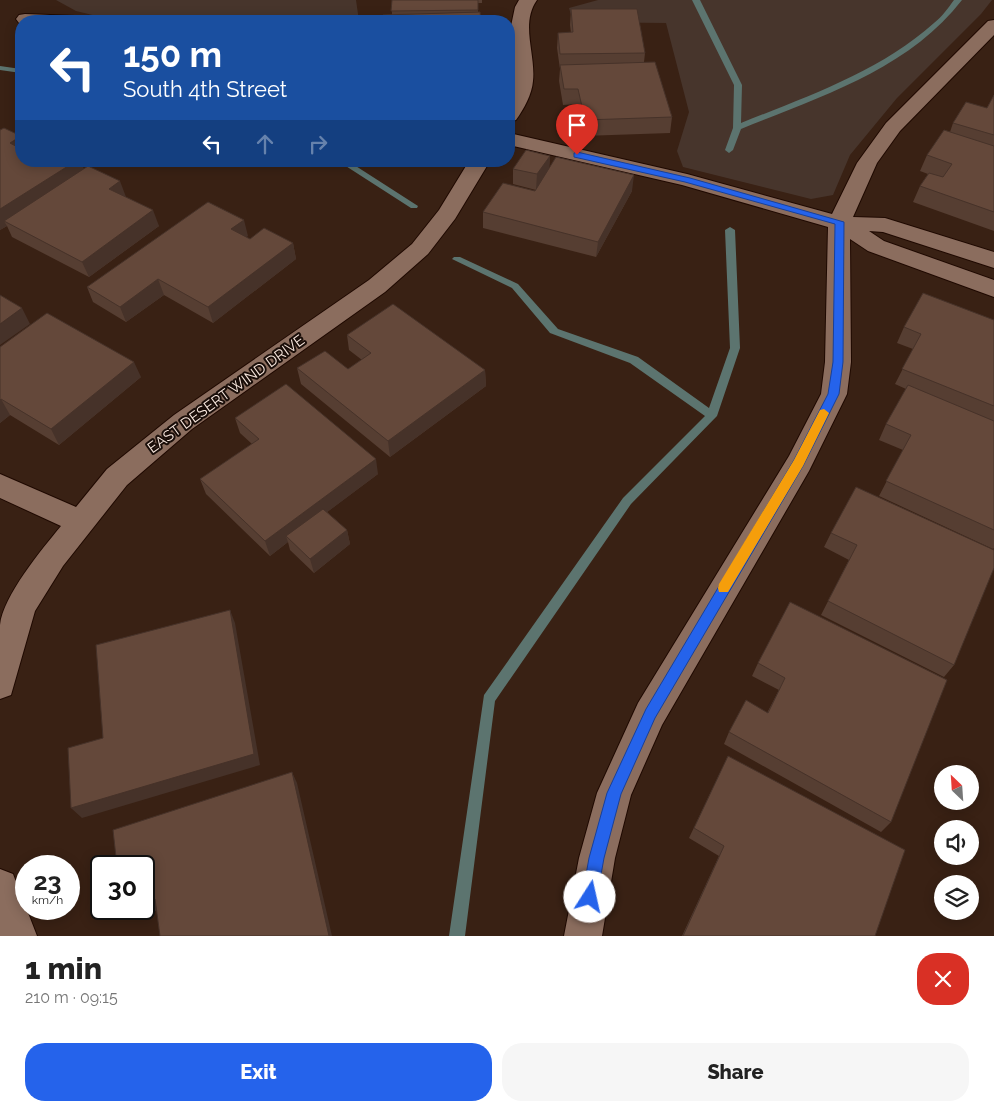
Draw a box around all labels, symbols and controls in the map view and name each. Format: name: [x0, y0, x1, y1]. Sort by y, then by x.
text: 150 m: [123, 34, 222, 75]
icon: left: [40, 35, 105, 100]
text: South 4th Street: [123, 76, 287, 102]
pin: [556, 104, 598, 155]
icon: arrive: [563, 111, 591, 139]
icon: left: [198, 130, 226, 158]
icon: ahead: [251, 130, 279, 158]
icon: right: [304, 130, 332, 158]
street label: EAST DESERT WIND DRIVE: [144, 331, 308, 457]
north arrow: [934, 765, 979, 810]
map controls: [934, 765, 979, 920]
button: sound: [934, 820, 979, 865]
speed limit sign: 30: [90, 855, 155, 920]
text: 23: [33, 866, 62, 896]
position arrow: [563, 870, 615, 922]
button: layers: [934, 875, 979, 920]
text: km/h: [32, 893, 63, 907]
text: 1 min: [25, 951, 102, 986]
button: close: [917, 953, 969, 1005]
text: 210 m · 09:15: [25, 988, 118, 1007]
button: Exit: [25, 1043, 492, 1101]
button: Share: [502, 1043, 969, 1101]

